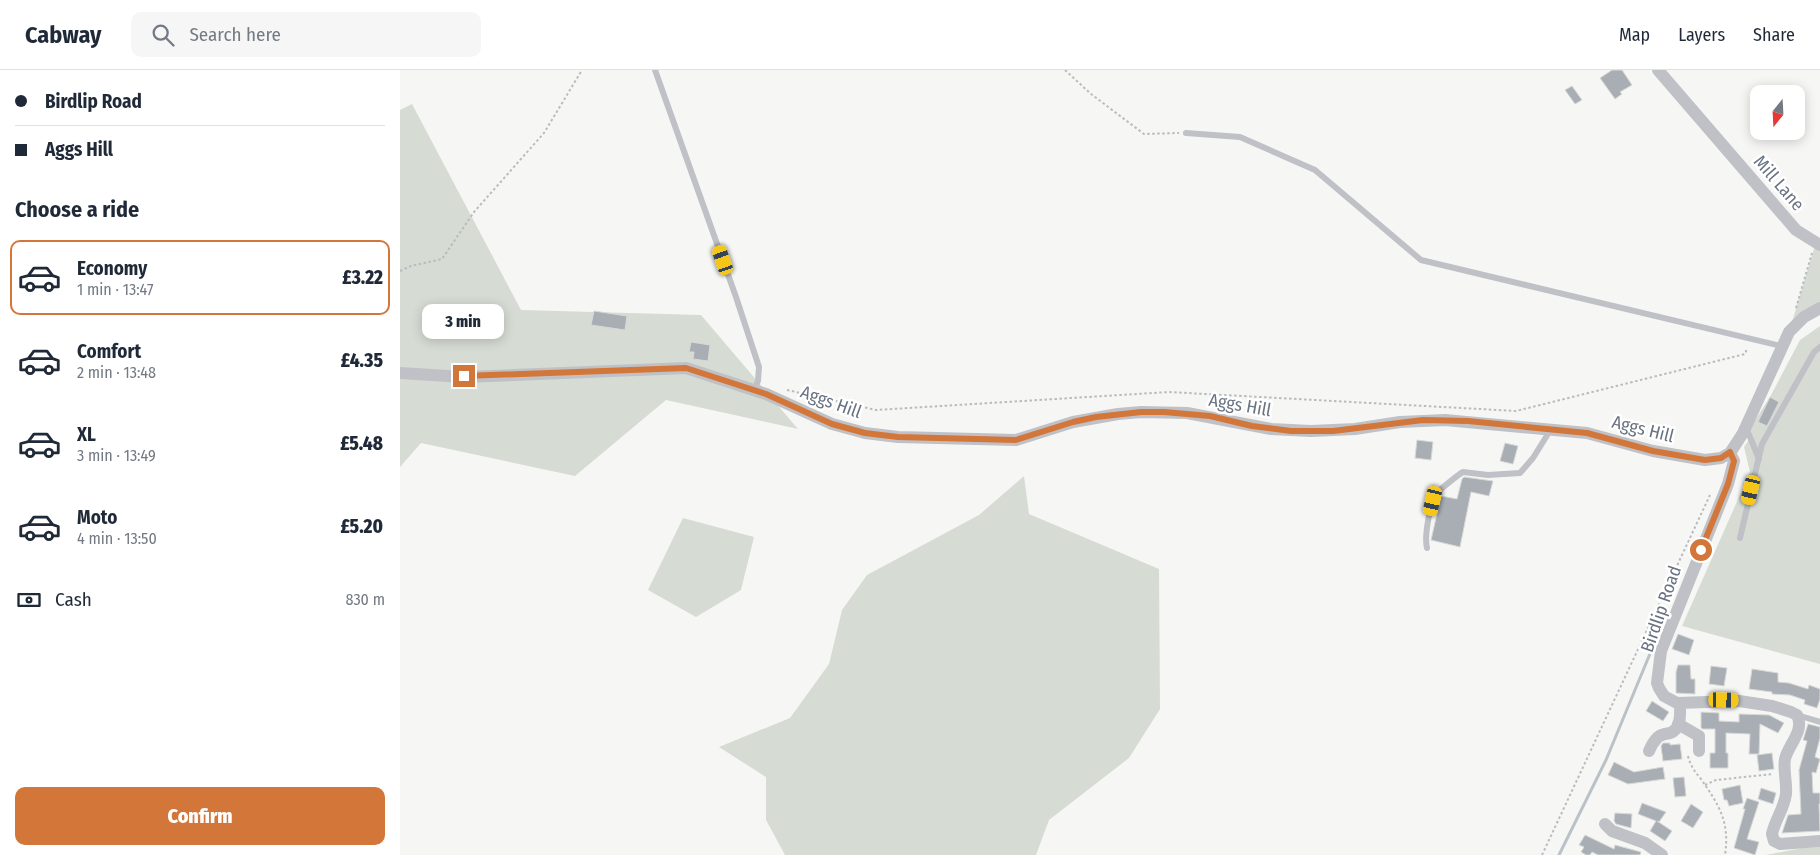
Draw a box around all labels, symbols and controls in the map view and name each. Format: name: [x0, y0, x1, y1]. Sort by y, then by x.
search box: [131, 12, 481, 57]
text: Cabway: [25, 21, 101, 49]
icon: search: [149, 21, 177, 49]
text: Search here: [189, 23, 281, 46]
text: Map: [1619, 24, 1650, 46]
text: Layers: [1678, 24, 1725, 46]
text: Share: [1753, 24, 1795, 46]
north arrow: [1750, 85, 1805, 140]
map controls: [1750, 85, 1805, 140]
text: Birdlip Road: [45, 90, 142, 113]
text: Aggs Hill: [45, 138, 113, 161]
street label: Mill Lane: [1749, 151, 1809, 215]
text: Choose a ride: [15, 196, 139, 223]
car: [711, 243, 734, 277]
icon: car: [17, 255, 62, 300]
text: Economy: [77, 257, 147, 280]
text: £3.22: [342, 266, 383, 289]
text: 1 min · 13:47: [77, 280, 153, 299]
callout: 3 min: [423, 304, 505, 338]
text: 3 min: [445, 312, 481, 331]
icon: car: [17, 338, 62, 383]
text: Comfort: [77, 340, 141, 363]
text: £4.35: [341, 349, 383, 372]
text: 2 min · 13:48: [77, 363, 156, 382]
route end: [453, 365, 475, 387]
street label: Aggs Hill: [798, 381, 865, 423]
street label: Aggs Hill: [1207, 389, 1273, 421]
street label: Aggs Hill: [1610, 411, 1677, 447]
icon: car: [17, 421, 62, 466]
text: XL: [77, 423, 96, 446]
text: £5.48: [340, 432, 383, 455]
text: 3 min · 13:49: [77, 446, 156, 465]
car: [1740, 474, 1761, 506]
car: [1422, 485, 1443, 517]
icon: car: [17, 504, 62, 549]
text: Moto: [77, 506, 117, 529]
text: £5.20: [340, 515, 383, 538]
text: 4 min · 13:50: [77, 529, 157, 548]
route start: [1690, 539, 1712, 561]
street label: Birdlip Road: [1636, 563, 1686, 655]
icon: cash: [15, 586, 43, 614]
text: Cash: [55, 588, 92, 611]
text: 830 m: [345, 590, 385, 609]
car: [1708, 692, 1739, 708]
button: Confirm: [15, 787, 385, 845]

